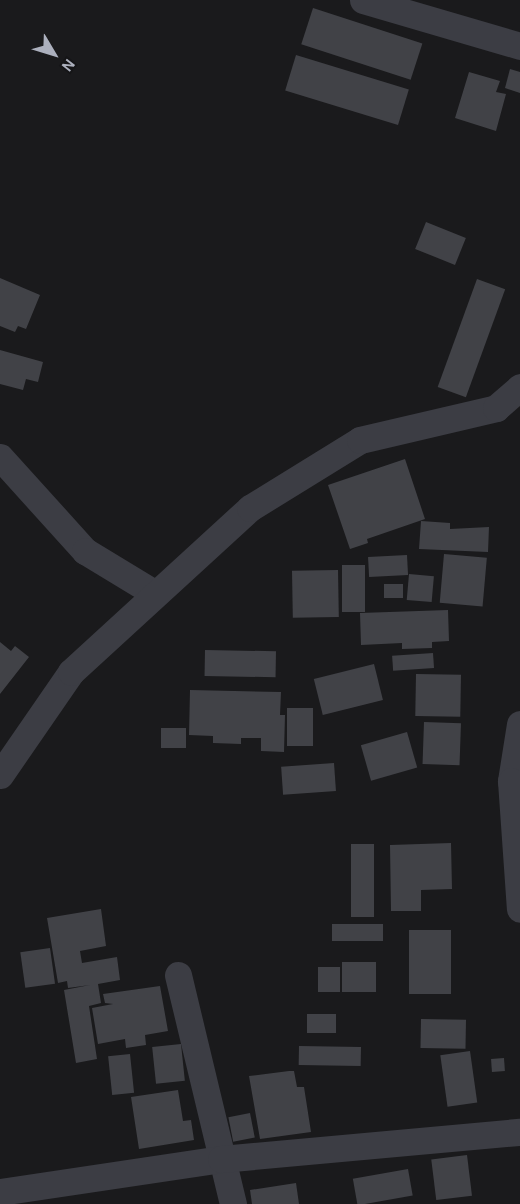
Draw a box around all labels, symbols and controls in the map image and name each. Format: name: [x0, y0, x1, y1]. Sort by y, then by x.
north arrow: [24, 24, 84, 84]
text: N: [58, 55, 80, 76]

